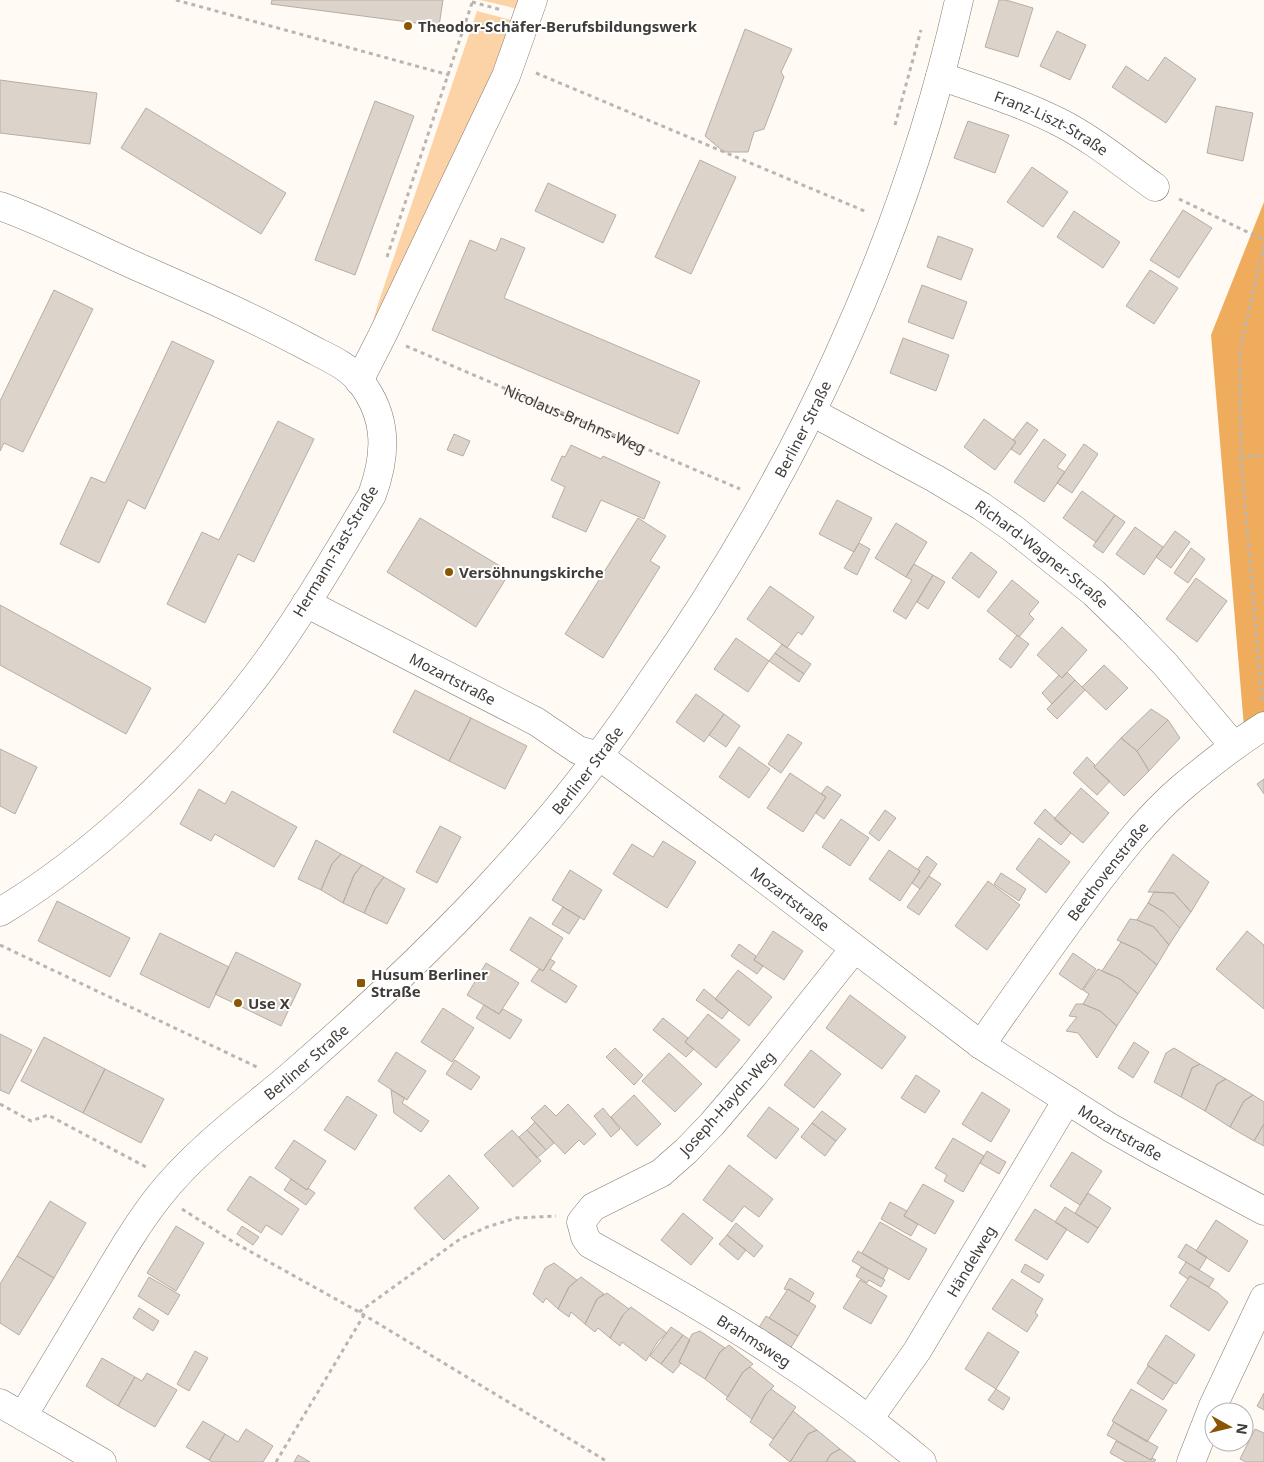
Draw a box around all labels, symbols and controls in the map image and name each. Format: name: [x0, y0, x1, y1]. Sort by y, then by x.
place label: Theodor-Schäfer-Berufsbildungswerk: [418, 16, 698, 36]
marker: Theodor-Schäfer-Berufsbildungswerk: [402, 20, 414, 32]
street label: Franz-Liszt-Straße: [992, 86, 1112, 160]
street label: Berliner Straße: [769, 377, 835, 481]
street label: Nicolaus-Bruhns-Weg: [501, 379, 649, 458]
street label: Hermann-Tast-Straße: [288, 482, 382, 620]
street label: Richard-Wagner-Straße: [972, 495, 1113, 612]
place label: Versöhnungskirche: [459, 562, 604, 582]
marker: Versöhnungskirche: [443, 566, 455, 578]
street label: Mozartstraße: [406, 648, 499, 709]
street label: Berliner Straße: [547, 722, 627, 818]
street label: Beethovenstraße: [1062, 817, 1152, 925]
street label: Mozartstraße: [747, 862, 834, 935]
place label: Husum Berliner Straße: [371, 964, 488, 1001]
marker: Husum Berliner Straße: [355, 977, 367, 989]
place label: Use X: [248, 993, 290, 1013]
marker: Use X: [232, 997, 244, 1009]
street label: Berliner Straße: [260, 1019, 352, 1104]
street label: Joseph-Haydn-Weg: [673, 1047, 779, 1161]
street label: Mozartstraße: [1075, 1100, 1166, 1165]
street label: Händelweg: [942, 1222, 1000, 1300]
street label: Brahmsweg: [713, 1310, 795, 1372]
north arrow: [1204, 1402, 1254, 1452]
text: N: [1232, 1422, 1253, 1436]

